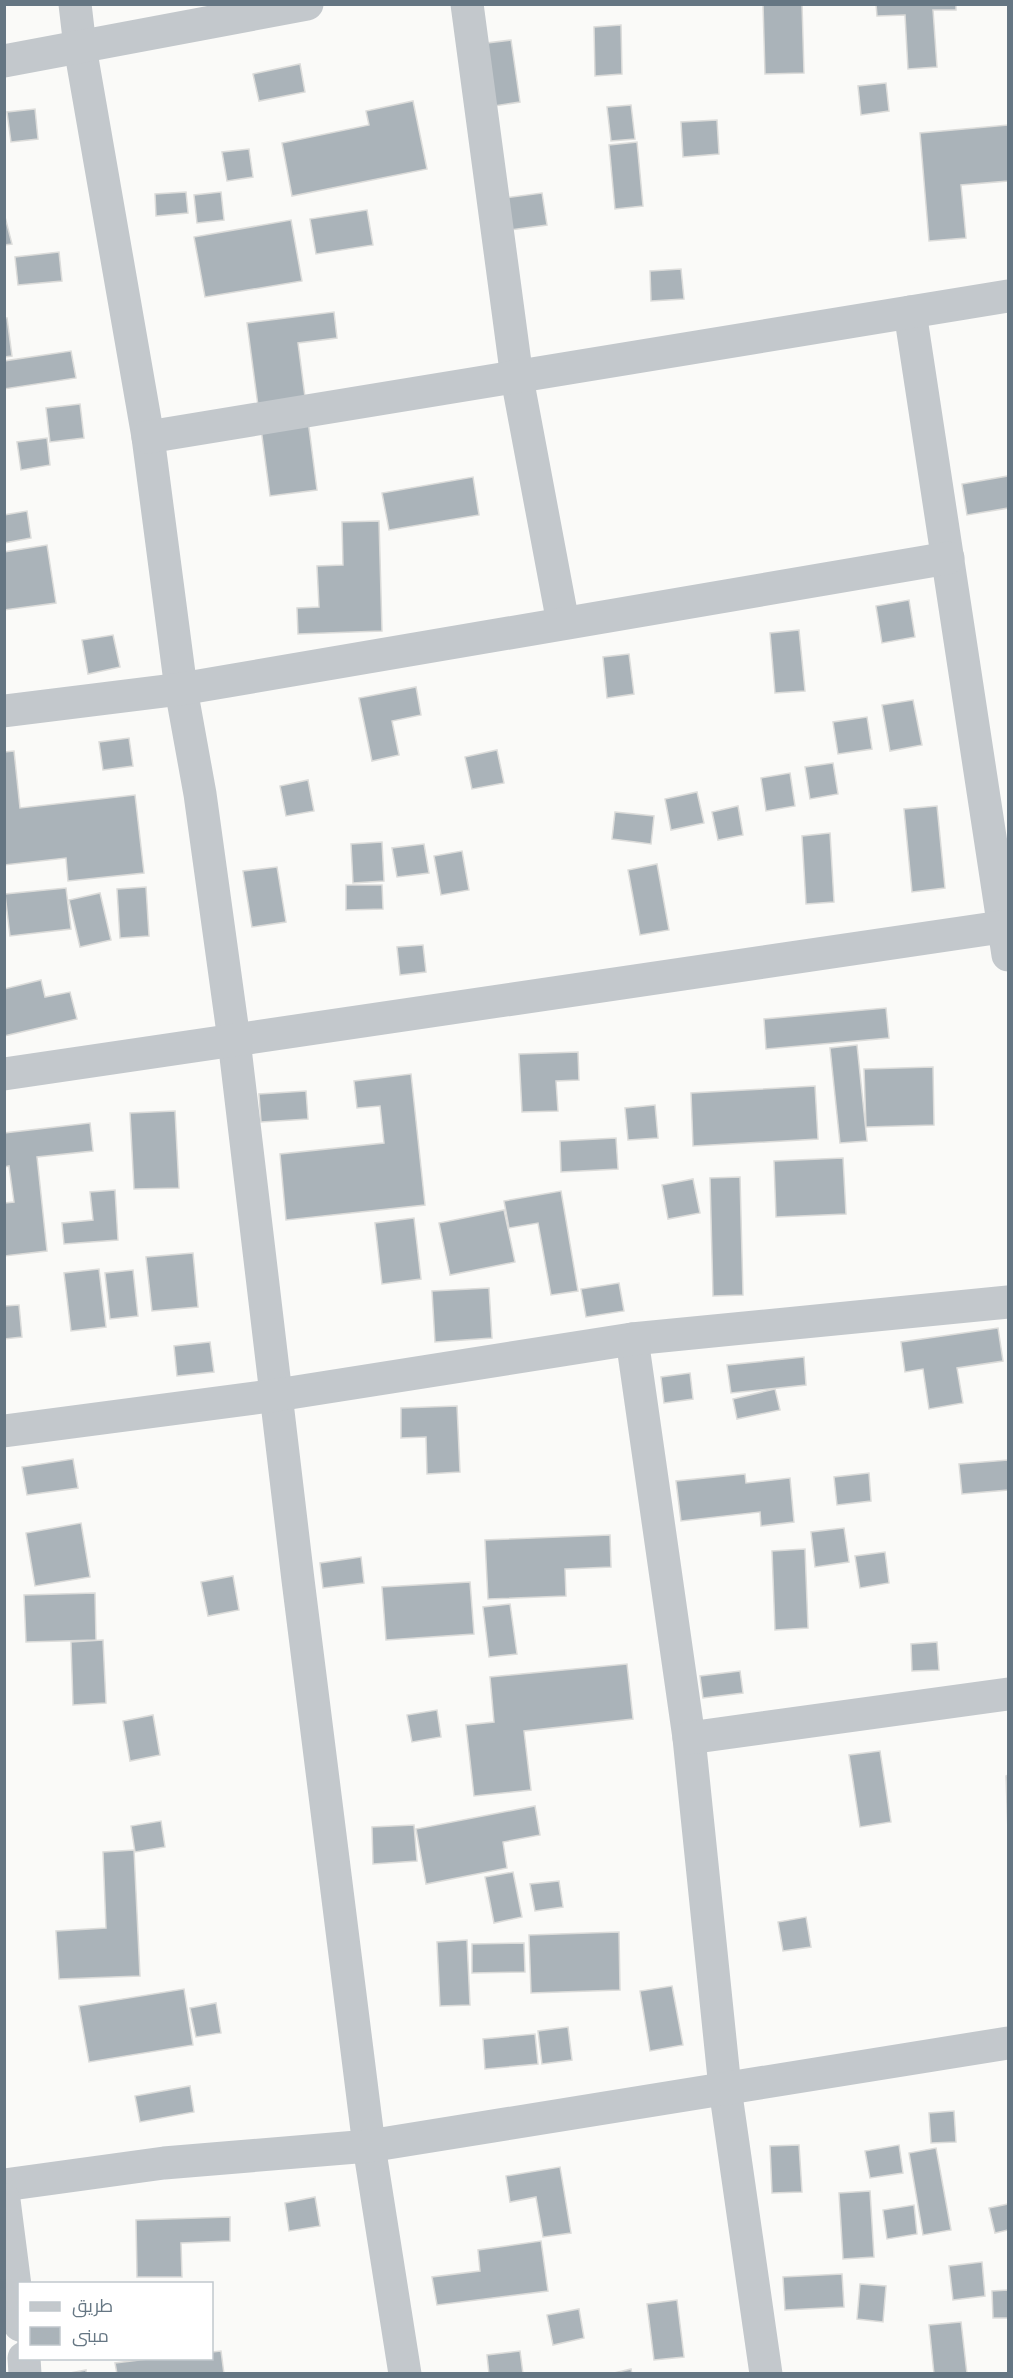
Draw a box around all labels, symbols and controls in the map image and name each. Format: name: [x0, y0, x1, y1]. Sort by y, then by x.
legend: [18, 2282, 213, 2360]
text: طريق: [72, 2296, 113, 2318]
text: مبنى: [72, 2326, 109, 2347]

